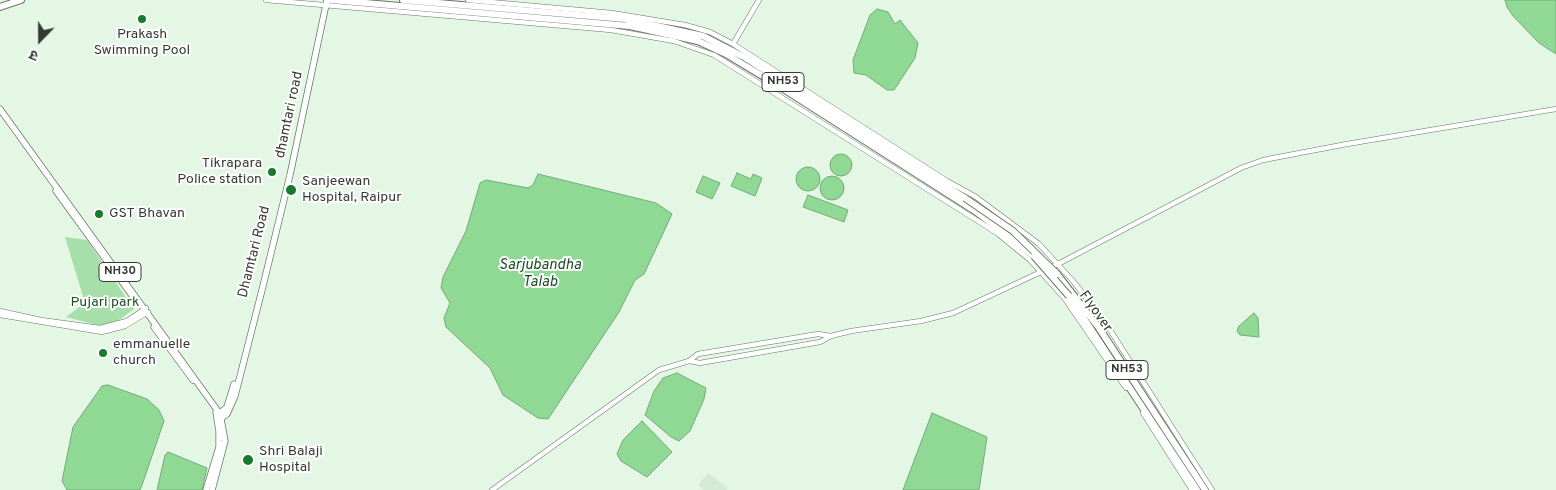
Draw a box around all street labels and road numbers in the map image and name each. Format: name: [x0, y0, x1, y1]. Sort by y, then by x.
street label: dhamtari road: [273, 70, 307, 160]
road number: NH53: [762, 72, 804, 91]
street label: Dhamtari Road: [235, 204, 275, 300]
road number: NH30: [99, 262, 141, 282]
street label: Flyover: [1075, 288, 1115, 336]
road number: NH53: [1106, 360, 1148, 380]

